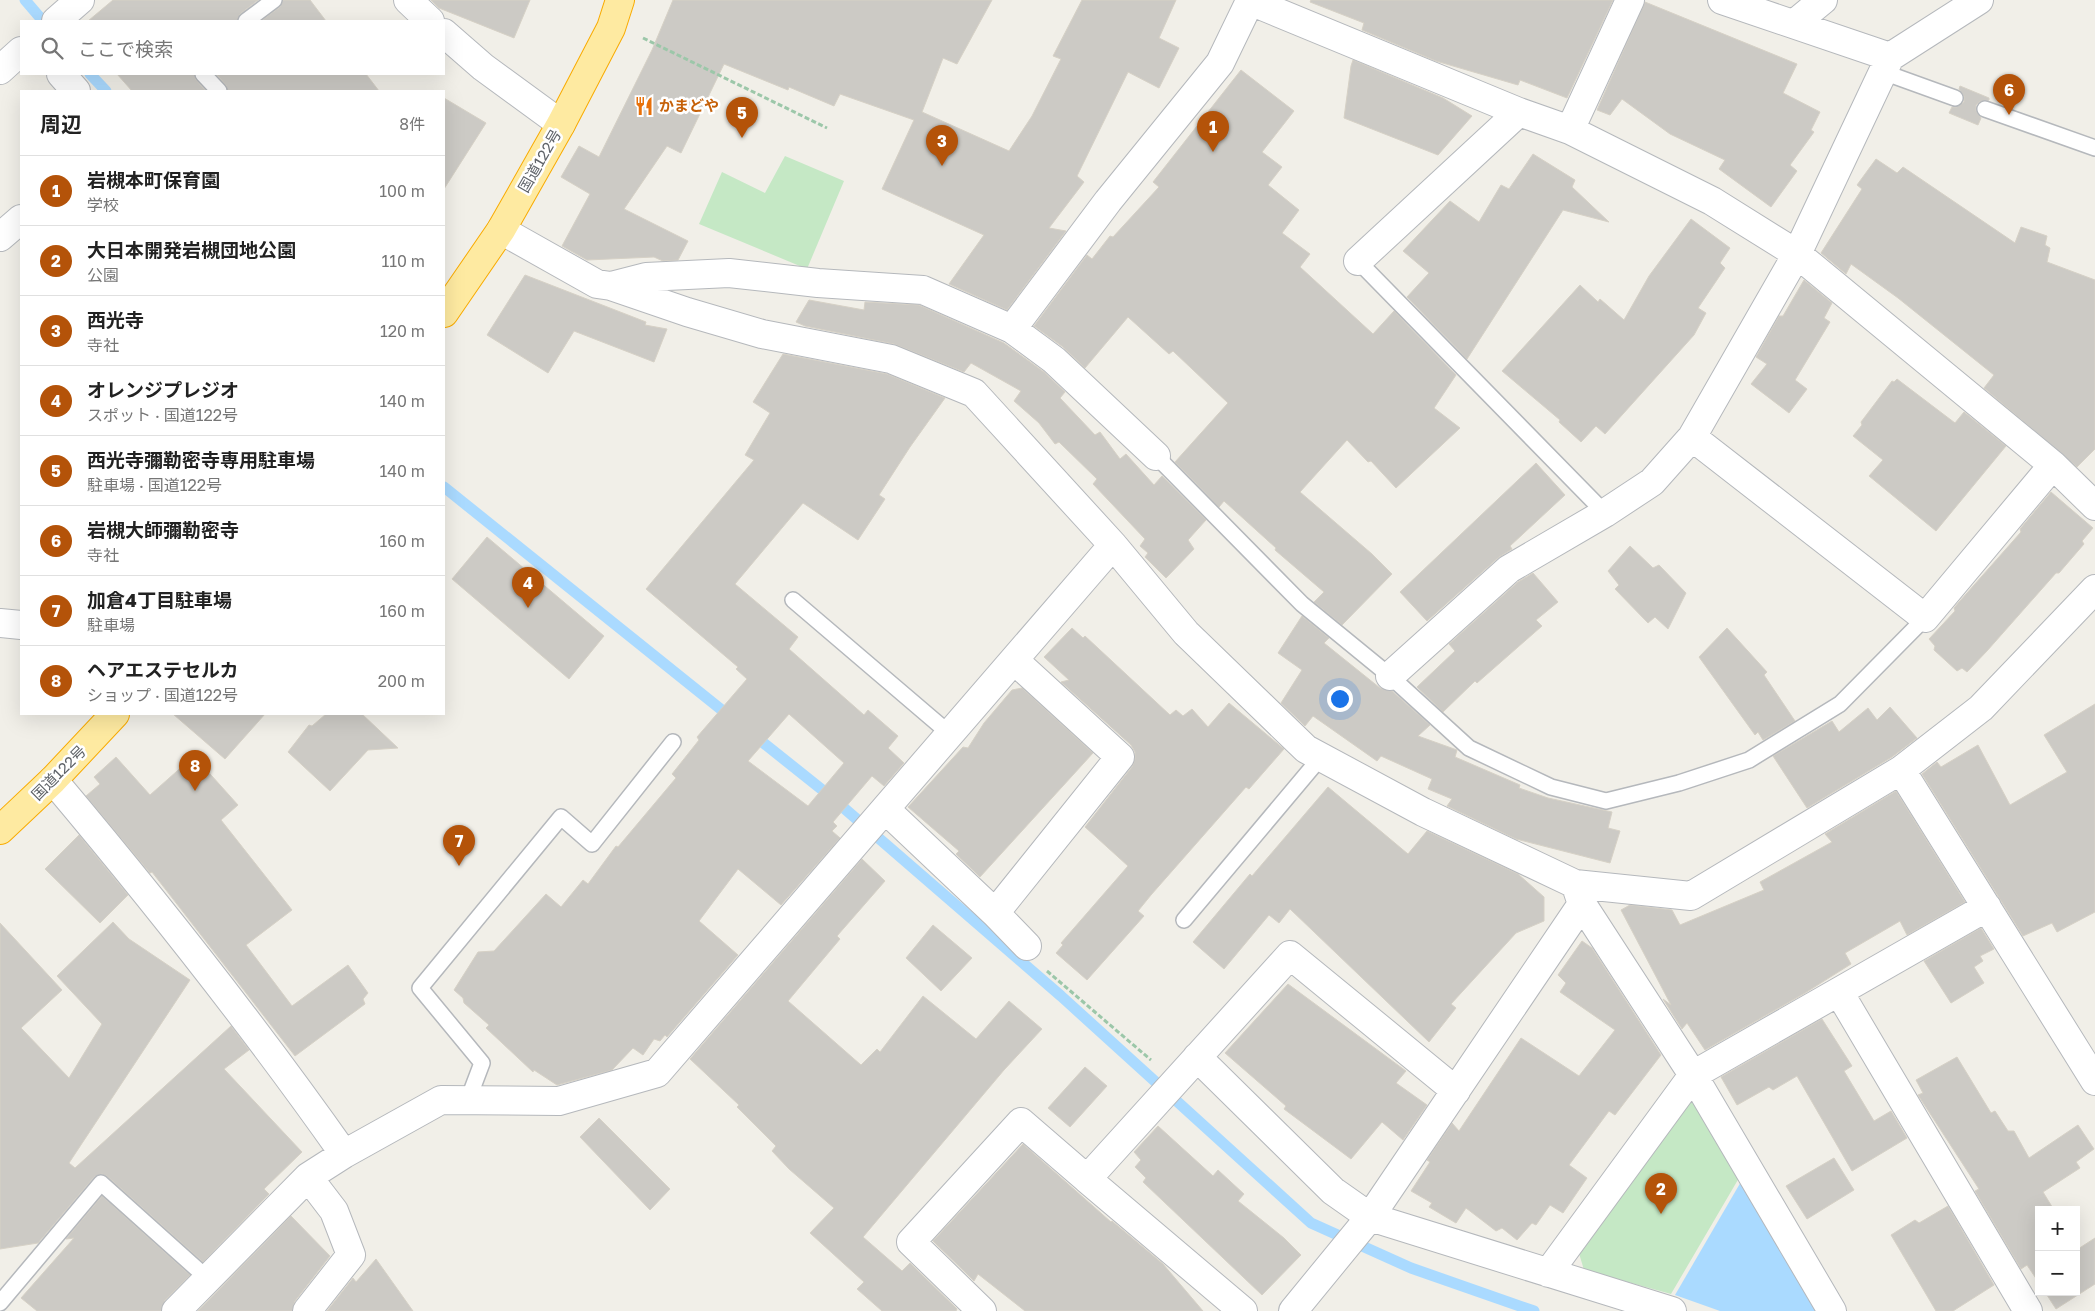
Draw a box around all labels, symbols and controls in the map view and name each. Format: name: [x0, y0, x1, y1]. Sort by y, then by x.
search box: [20, 20, 445, 75]
icon: search: [38, 34, 66, 62]
text: ここで検索: [78, 37, 173, 60]
pin: 6: [1993, 74, 2025, 115]
restaurant icon: かまどや: [633, 95, 655, 117]
place label: かまどや: [659, 96, 719, 114]
pin: 5: [726, 97, 758, 138]
text: 周辺: [40, 111, 82, 137]
pin: 1: [1197, 111, 1229, 152]
text: 8件: [399, 114, 425, 134]
pin: 3: [926, 125, 958, 166]
street label: 国道122号: [514, 126, 564, 195]
text: 岩槻本町保育園: [87, 168, 220, 191]
text: 1: [52, 181, 60, 201]
text: 100 m: [379, 181, 425, 201]
text: 学校: [87, 195, 119, 215]
text: 大日本開発岩槻団地公園: [87, 238, 296, 261]
text: 2: [51, 251, 61, 271]
text: 110 m: [381, 251, 425, 271]
text: 公園: [87, 265, 119, 285]
text: 西光寺: [87, 308, 144, 331]
text: 3: [51, 321, 61, 341]
text: 120 m: [380, 321, 425, 341]
text: 寺社: [87, 335, 119, 355]
text: オレンジプレジオ: [87, 378, 239, 401]
text: 4: [51, 391, 61, 411]
text: 140 m: [379, 391, 425, 411]
text: スポット · 国道122号: [87, 405, 238, 425]
text: 西光寺彌勒密寺専用駐車場: [87, 448, 315, 471]
text: 5: [51, 461, 61, 481]
text: 140 m: [379, 461, 425, 481]
text: 駐車場 · 国道122号: [87, 475, 222, 495]
text: 岩槻大師彌勒密寺: [87, 518, 239, 541]
text: 6: [51, 531, 61, 551]
text: 160 m: [379, 531, 425, 551]
text: 寺社: [87, 545, 119, 565]
pin: 4: [512, 567, 544, 608]
text: 加倉4丁目駐車場: [87, 588, 232, 611]
text: 7: [52, 601, 60, 621]
text: 160 m: [379, 601, 425, 621]
text: 駐車場: [87, 615, 135, 635]
text: ヘアエステセルカ: [87, 658, 238, 681]
text: 8: [51, 671, 61, 691]
text: 200 m: [378, 671, 425, 691]
text: ショップ · 国道122号: [87, 685, 238, 705]
your location: [1327, 686, 1353, 712]
street label: 国道122号: [27, 741, 89, 803]
pin: 8: [179, 750, 211, 791]
pin: 7: [443, 825, 475, 866]
pin: 2: [1645, 1173, 1677, 1214]
map controls: [2035, 1206, 2080, 1296]
button: +: [2035, 1206, 2080, 1251]
button: −: [2035, 1251, 2080, 1296]

